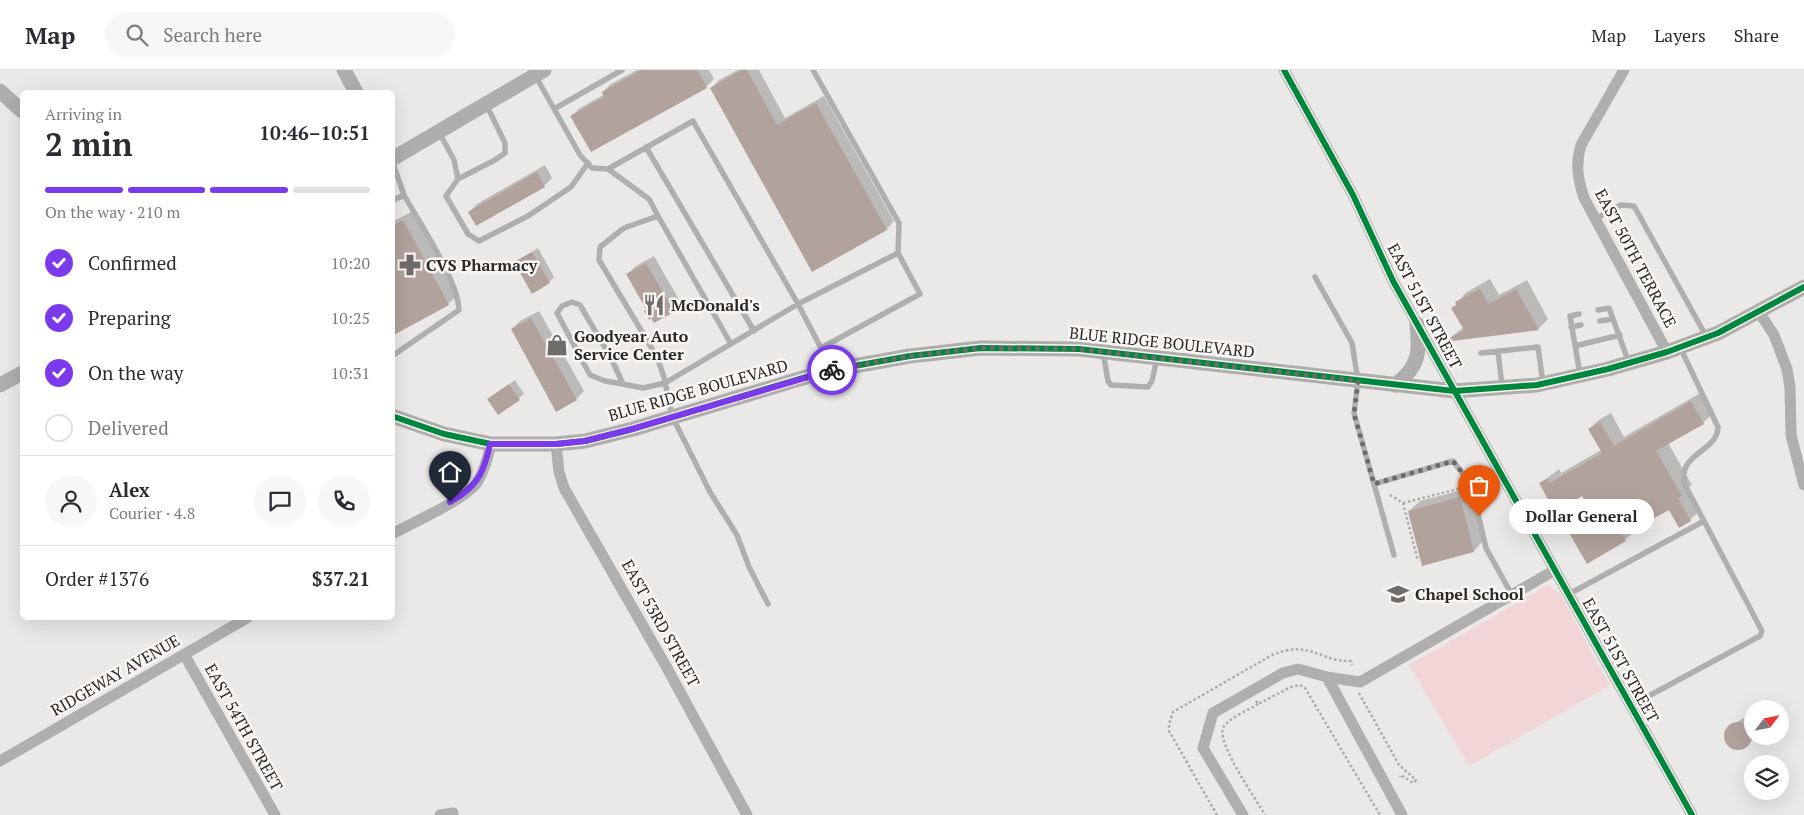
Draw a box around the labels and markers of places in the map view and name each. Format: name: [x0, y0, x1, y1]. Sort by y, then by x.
pharmacy icon: CVS Pharmacy: [397, 252, 423, 278]
place label: CVS Pharmacy: [426, 254, 538, 276]
restaurant icon: McDonald's: [641, 292, 667, 318]
place label: McDonald's: [671, 294, 760, 316]
place label: Goodyear Auto Service Center: [574, 325, 689, 365]
shop icon: Goodyear Auto Service Center: [544, 332, 570, 358]
pin: [429, 451, 471, 502]
pin: [1458, 465, 1500, 516]
callout: Dollar General: [1509, 498, 1654, 534]
school or university icon: Chapel School: [1385, 581, 1411, 607]
place label: Chapel School: [1415, 583, 1524, 605]

